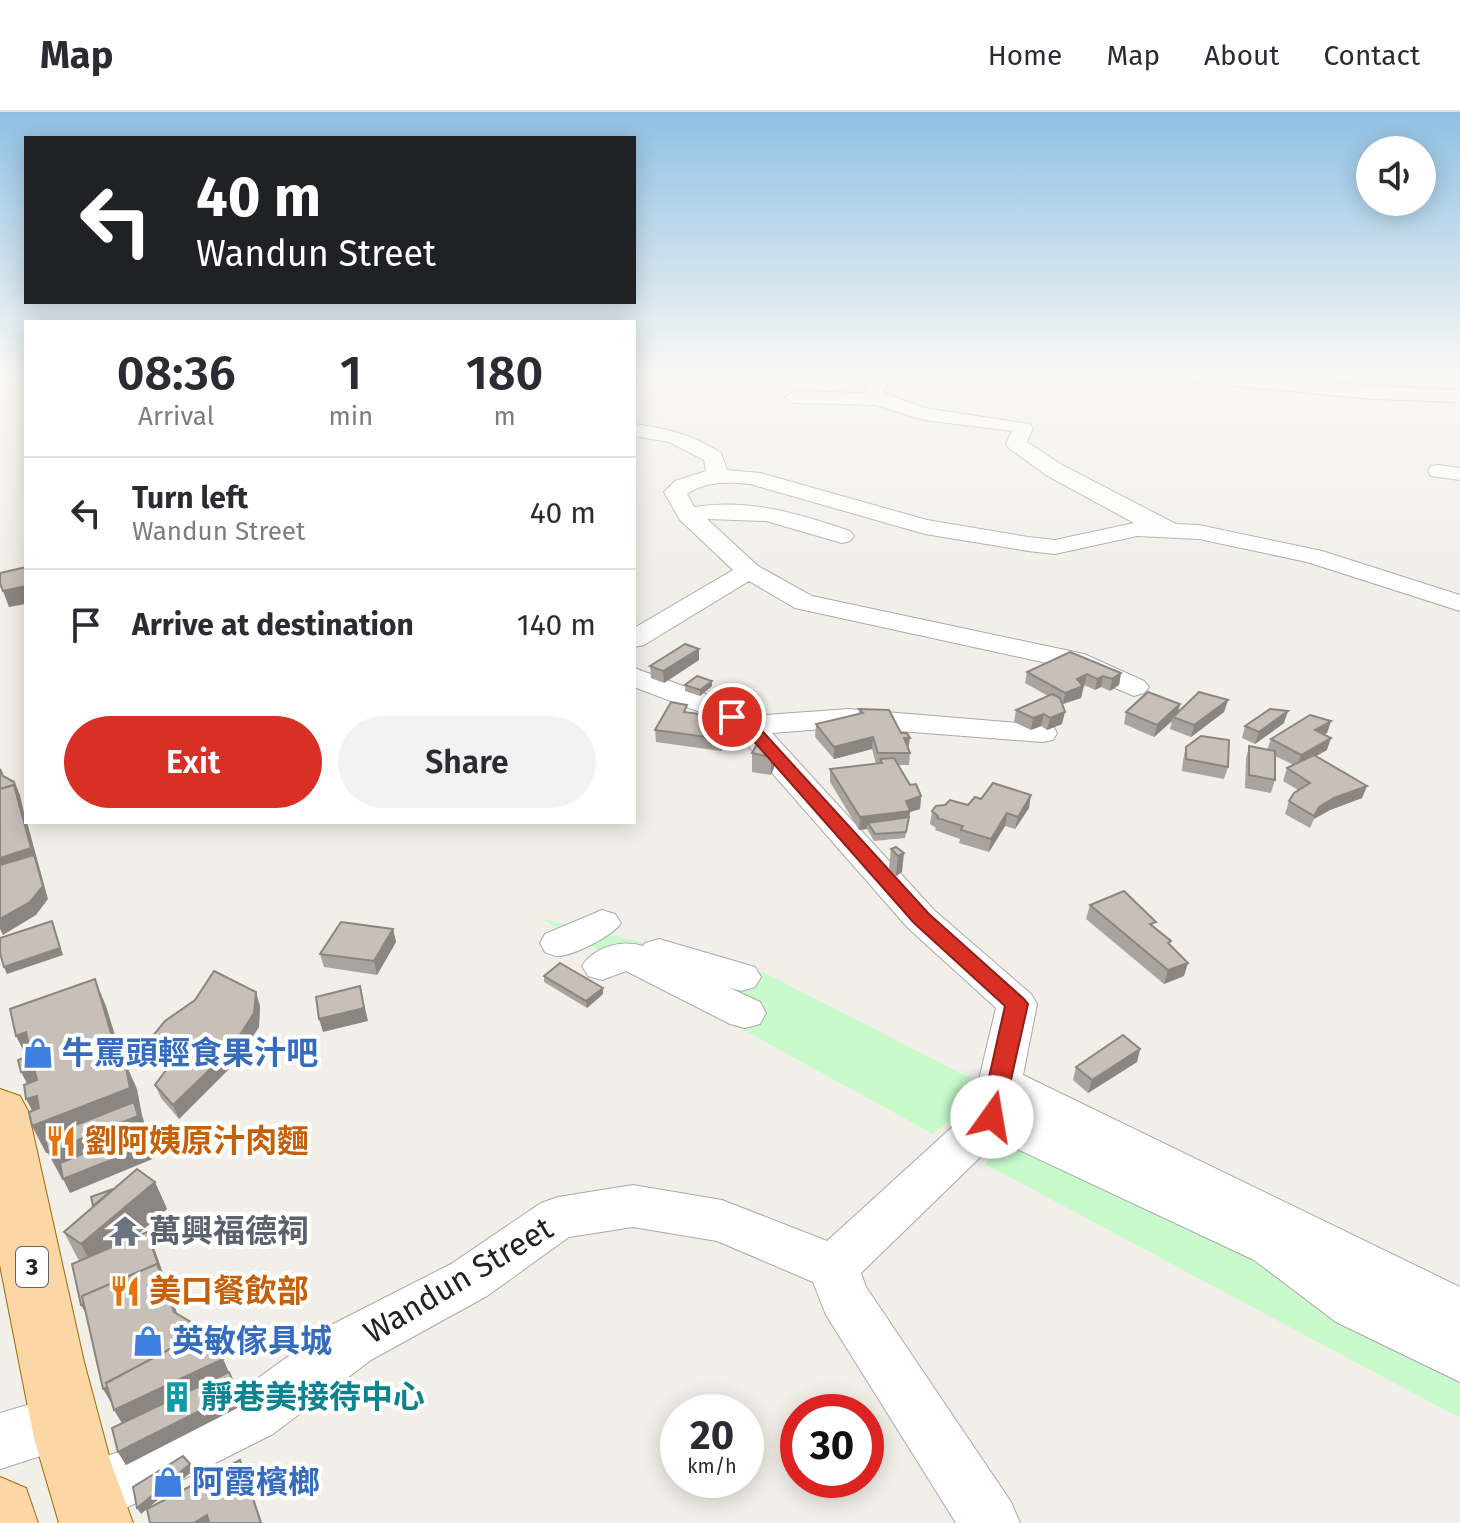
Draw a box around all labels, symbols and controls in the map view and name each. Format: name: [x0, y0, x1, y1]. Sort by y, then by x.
text: Map: [40, 32, 113, 78]
text: Home: [988, 39, 1062, 72]
text: Map: [1106, 39, 1160, 72]
text: About: [1204, 39, 1279, 72]
text: Contact: [1323, 39, 1420, 72]
map controls: [1356, 136, 1436, 216]
button: sound: [1356, 136, 1436, 216]
text: 40 m: [196, 164, 321, 231]
icon: left: [64, 168, 168, 272]
text: Wandun Street: [196, 232, 436, 276]
text: 08:36: [117, 344, 236, 402]
text: 1: [340, 344, 362, 402]
text: 180: [466, 344, 543, 402]
text: Arrival: [138, 401, 214, 432]
text: min: [328, 401, 373, 432]
text: m: [493, 401, 516, 432]
text: Turn left: [132, 480, 248, 516]
icon: left: [64, 491, 108, 535]
text: 40 m: [530, 495, 596, 531]
text: Wandun Street: [132, 516, 305, 547]
icon: arrive: [64, 603, 108, 647]
text: Arrive at destination: [132, 607, 414, 643]
text: 140 m: [517, 607, 596, 643]
pin: [698, 683, 766, 751]
icon: arrive: [710, 695, 754, 739]
button: Exit: [64, 716, 322, 808]
button: Share: [338, 716, 596, 808]
place label: 牛罵頭輕食果汁吧: [62, 1034, 318, 1072]
shop icon: 牛罵頭輕食果汁吧: [21, 1036, 55, 1070]
position arrow: [950, 1075, 1034, 1159]
place label: 劉阿姨原汁肉麵: [85, 1122, 309, 1160]
restaurant icon: 劉阿姨原汁肉麵: [44, 1124, 78, 1158]
street label: Wandun Street: [357, 1209, 560, 1351]
place label: 萬興福德祠: [149, 1212, 309, 1250]
temple icon: 萬興福德祠: [108, 1214, 142, 1248]
road number: 3: [16, 1247, 48, 1287]
place label: 美口餐飲部: [149, 1272, 309, 1310]
restaurant icon: 美口餐飲部: [108, 1274, 142, 1308]
place label: 英敏傢具城: [172, 1322, 332, 1360]
shop icon: 英敏傢具城: [131, 1324, 165, 1358]
place label: 靜巷美接待中心: [201, 1378, 425, 1416]
building icon: 靜巷美接待中心: [160, 1380, 194, 1414]
speed limit sign: 30: [780, 1394, 884, 1498]
text: 20: [690, 1412, 734, 1460]
text: km/h: [687, 1454, 737, 1478]
place label: 阿霞檳榔: [192, 1463, 320, 1501]
shop icon: 阿霞檳榔: [151, 1465, 185, 1499]

